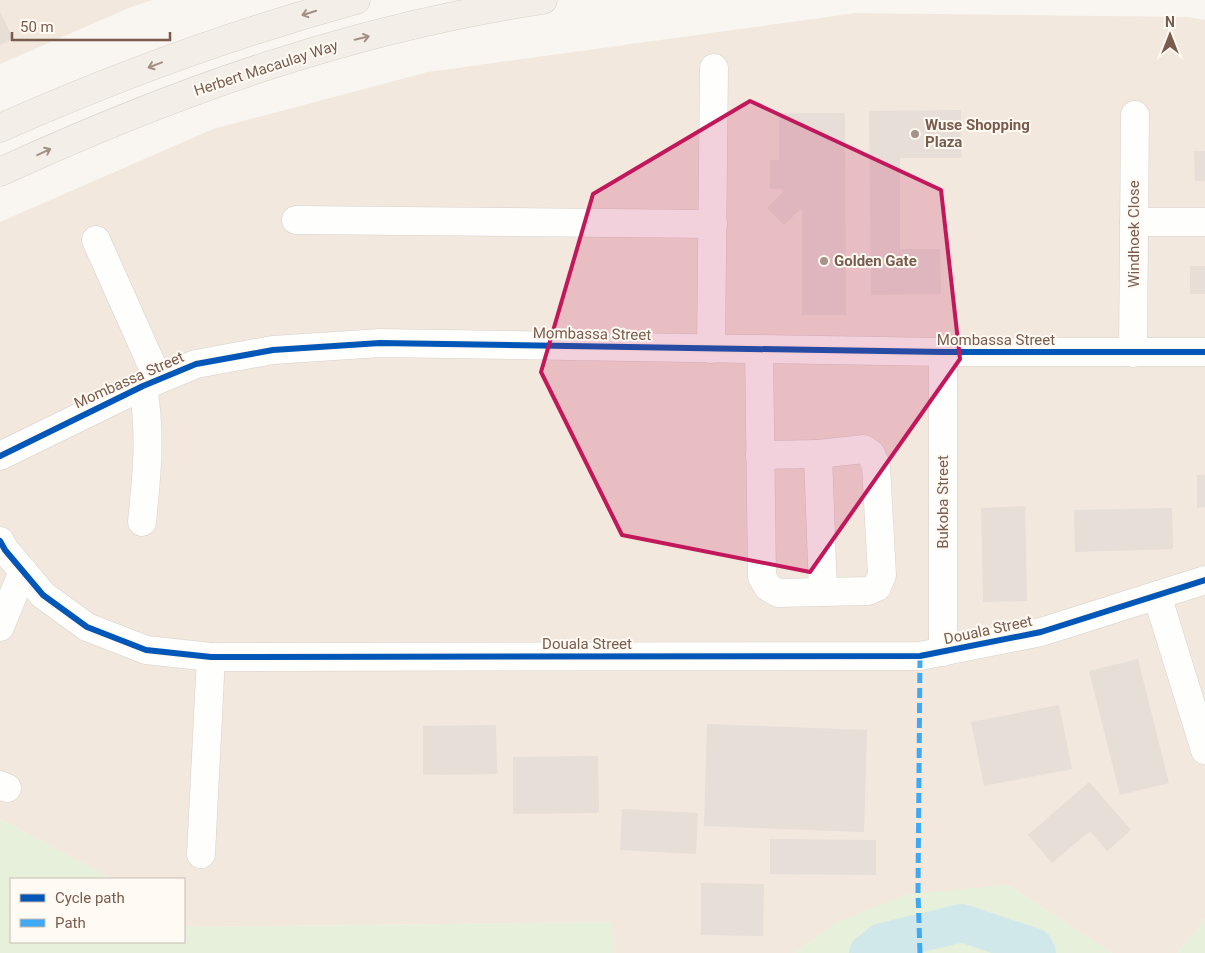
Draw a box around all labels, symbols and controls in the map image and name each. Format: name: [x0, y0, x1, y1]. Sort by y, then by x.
one-way arrow: [302, 9, 318, 19]
scale bar: [12, 10, 170, 42]
north arrow: [1145, 10, 1195, 60]
text: N: [1165, 14, 1175, 30]
text: 50 m: [20, 18, 54, 36]
one-way arrow: [353, 33, 369, 42]
street label: Herbert Macaulay Way: [192, 36, 340, 100]
one-way arrow: [148, 61, 164, 70]
place label: Wuse Shopping Plaza: [925, 116, 1030, 151]
marker: Wuse Shopping Plaza: [909, 128, 921, 140]
one-way arrow: [36, 146, 51, 156]
street label: Windhoek Close: [1125, 180, 1143, 288]
place label: Golden Gate: [834, 252, 917, 270]
marker: Golden Gate: [818, 255, 830, 267]
street label: Mombassa Street: [533, 324, 651, 344]
street label: Mombassa Street: [937, 331, 1055, 349]
street label: Mombassa Street: [71, 348, 187, 412]
street label: Bukoba Street: [934, 455, 952, 549]
street label: Douala Street: [942, 612, 1034, 648]
street label: Douala Street: [542, 635, 632, 653]
legend: [10, 878, 185, 943]
text: Cycle path: [55, 889, 125, 907]
text: Path: [55, 914, 86, 932]

